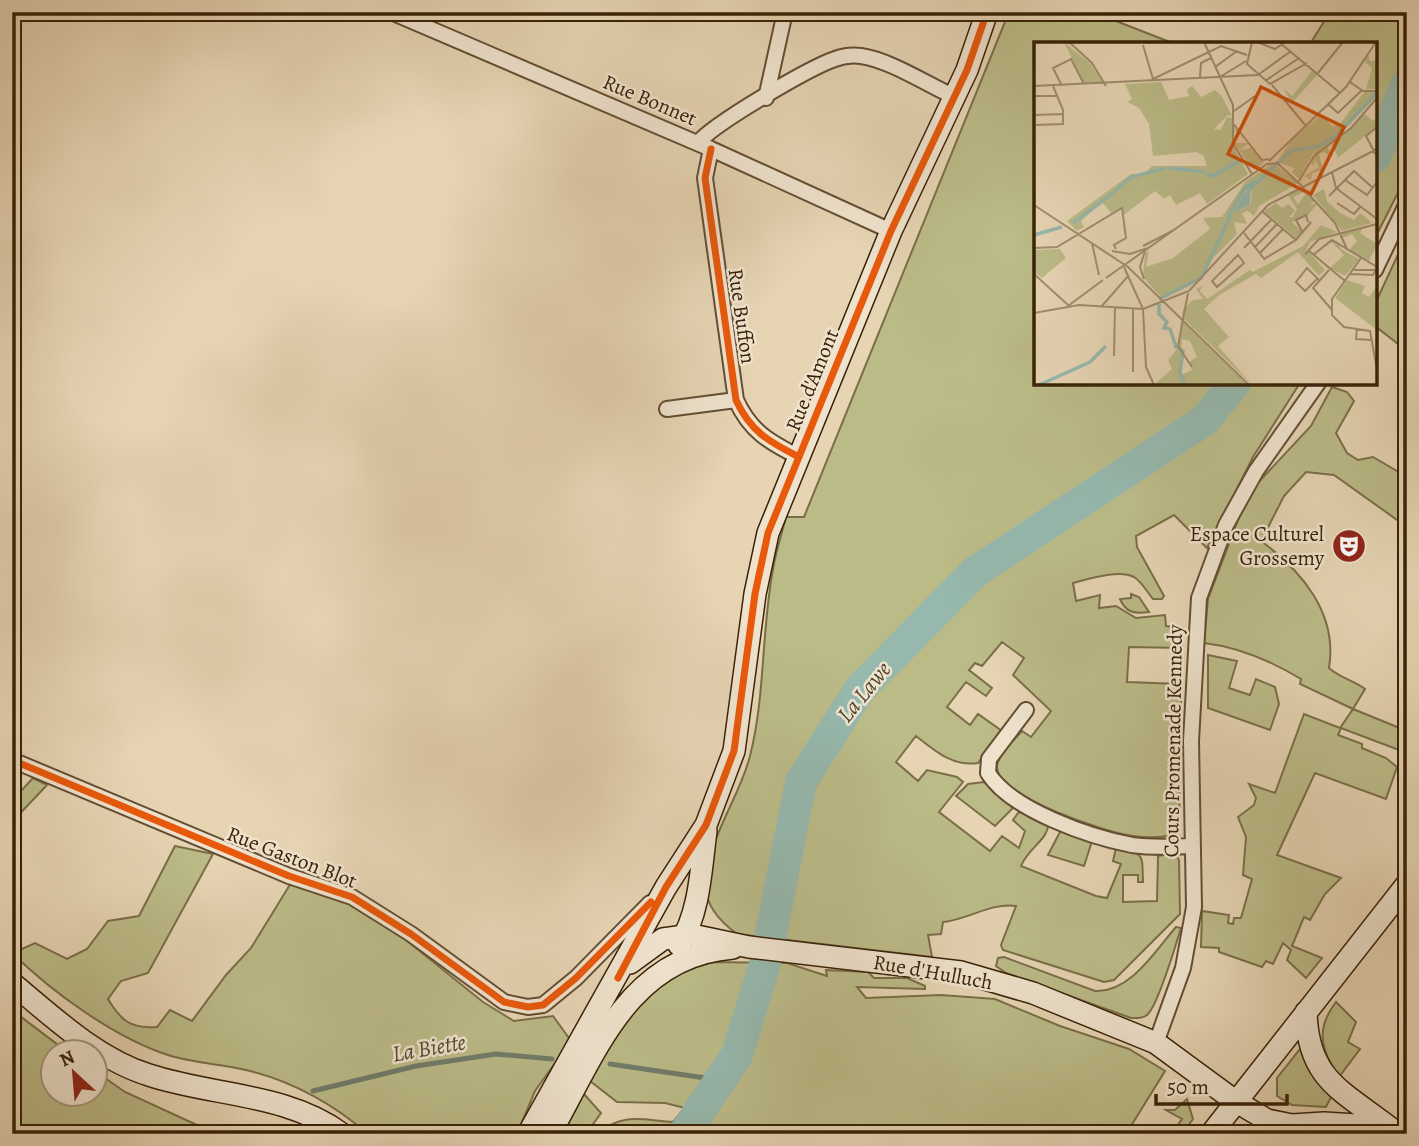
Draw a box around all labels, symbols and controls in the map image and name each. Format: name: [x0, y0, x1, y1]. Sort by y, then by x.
inset map: [1034, 42, 1377, 385]
street label: Rue Bonnet: [599, 68, 701, 132]
street label: Rue Buffon: [721, 267, 763, 365]
street label: Rue d'Amont: [779, 325, 845, 435]
place label: Espace Culturel Grossemy: [1190, 520, 1325, 572]
theatre icon: Espace Culturel Grossemy: [1330, 527, 1368, 565]
street label: Cours Promenade Kennedy: [1157, 624, 1189, 858]
water label: La Lawe: [830, 655, 898, 729]
street label: Rue Gaston Blot: [223, 819, 361, 895]
street label: Rue d'Hulluch: [871, 948, 995, 996]
water label: La Biette: [390, 1026, 468, 1070]
north arrow: [38, 1038, 108, 1108]
text: N: [55, 1044, 79, 1073]
scale bar: [1156, 1062, 1288, 1106]
text: 50 m: [1167, 1073, 1209, 1101]

